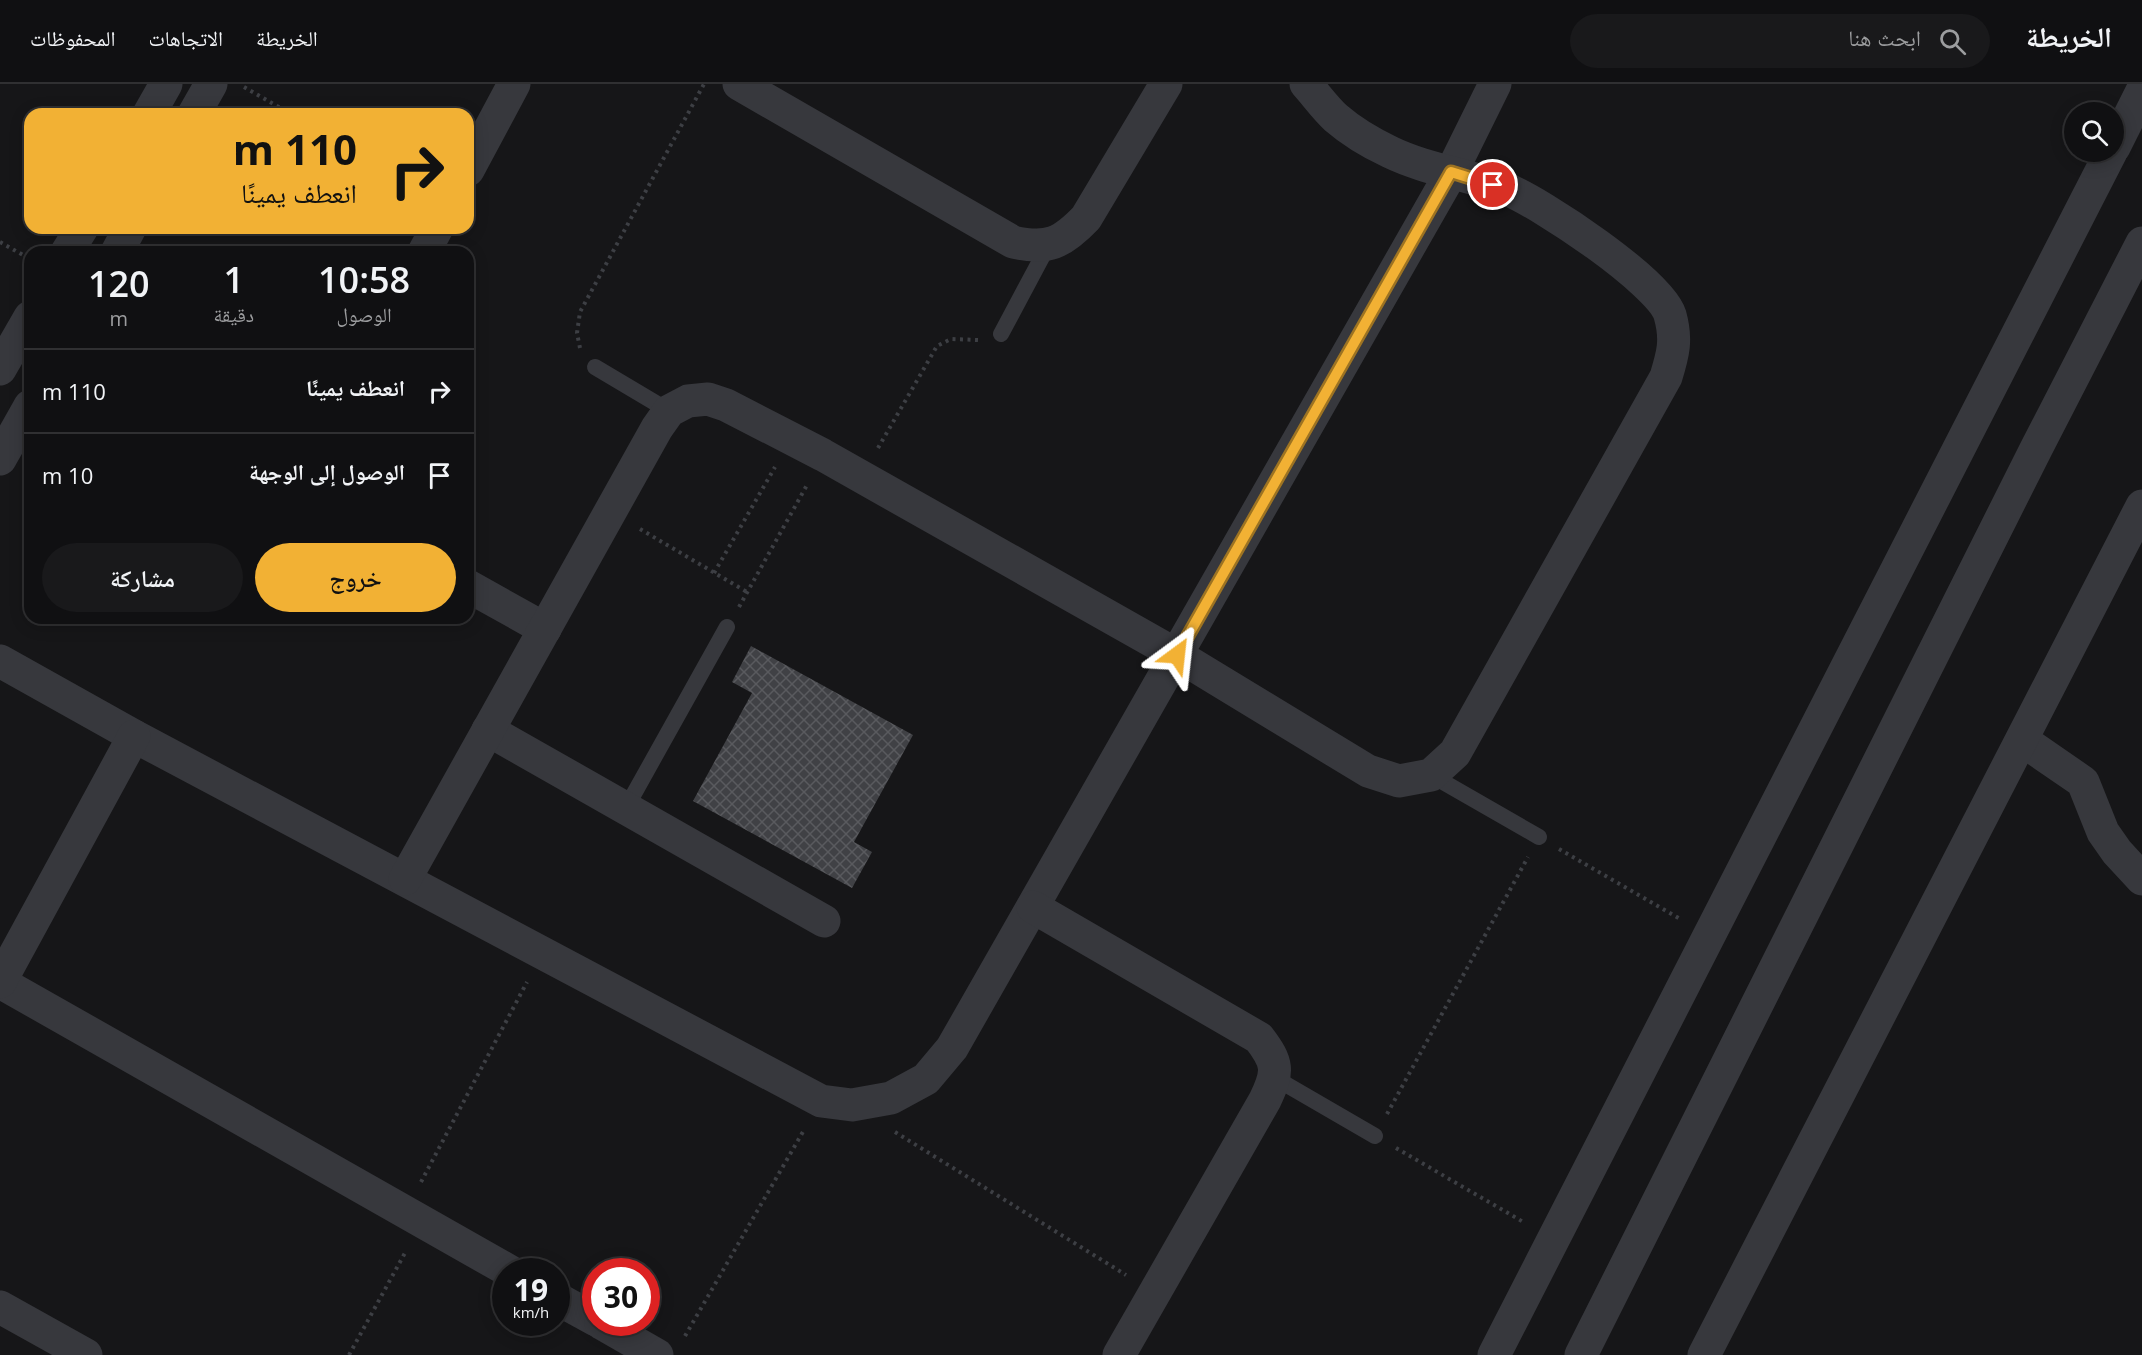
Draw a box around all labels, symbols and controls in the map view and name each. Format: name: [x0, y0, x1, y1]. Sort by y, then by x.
search box: [1570, 14, 1990, 68]
text: الخريطة: [2026, 17, 2112, 55]
text: ابحث هنا: [1848, 22, 1921, 52]
text: المحفوظات: [30, 24, 115, 52]
text: الاتجاهات: [148, 24, 223, 52]
text: الخريطة: [256, 24, 318, 52]
icon: search: [1936, 25, 1969, 58]
map controls: [2064, 102, 2124, 162]
button: search: [2064, 102, 2124, 162]
text: 110 m: [233, 120, 357, 177]
icon: right: [378, 132, 456, 210]
pin: [1467, 159, 1518, 210]
icon: arrive: [1476, 168, 1509, 201]
text: انعطف يمينًا: [241, 174, 357, 211]
text: 1: [224, 255, 244, 304]
text: 10:58: [318, 255, 410, 304]
text: 120: [88, 259, 150, 308]
text: دقيقة: [213, 301, 254, 328]
text: الوصول: [336, 301, 392, 328]
text: m: [110, 305, 128, 332]
text: انعطف يمينًا: [306, 372, 405, 402]
icon: right: [423, 375, 456, 408]
text: 110 m: [42, 376, 106, 406]
text: الوصول إلى الوجهة: [249, 456, 405, 486]
icon: arrive: [423, 459, 456, 492]
text: 10 m: [42, 460, 93, 490]
button: مشاركة: [42, 543, 243, 612]
button: خروج: [255, 543, 456, 612]
position arrow: [1145, 623, 1209, 687]
speed limit sign: 30: [582, 1258, 660, 1336]
text: 19: [514, 1269, 548, 1310]
text: km/h: [513, 1302, 549, 1322]

